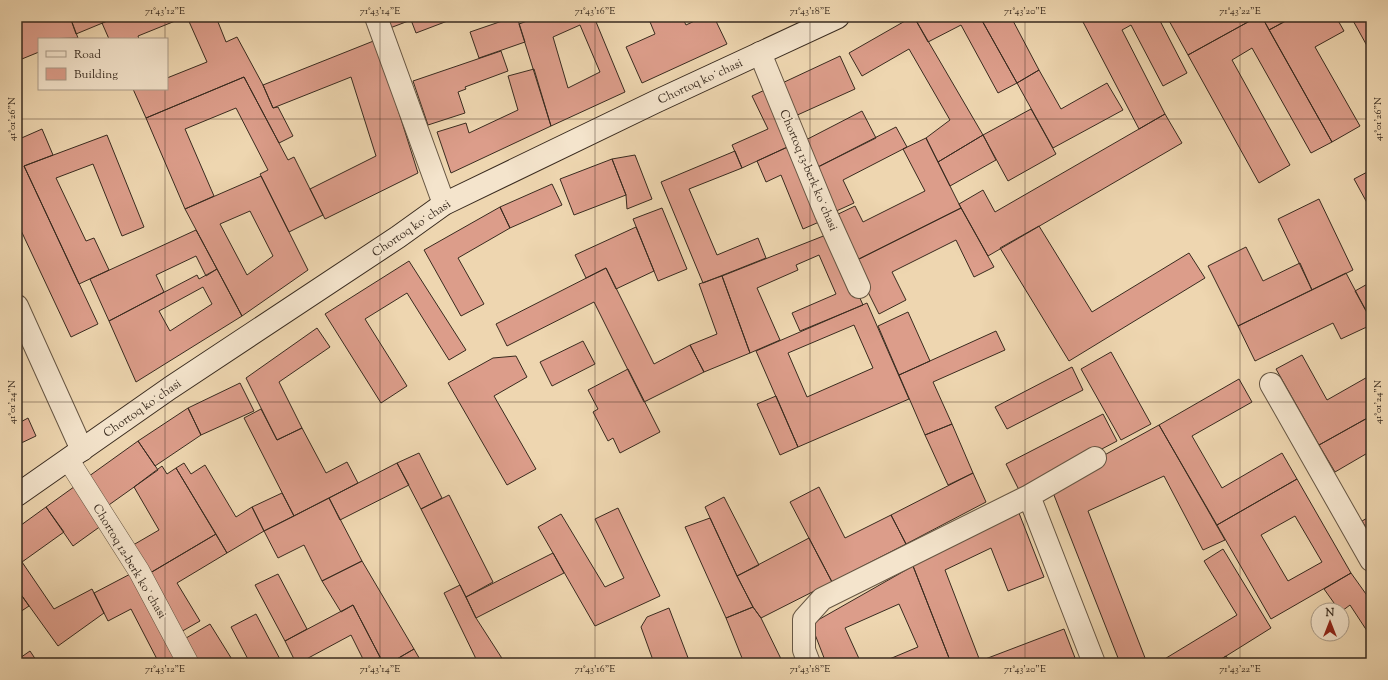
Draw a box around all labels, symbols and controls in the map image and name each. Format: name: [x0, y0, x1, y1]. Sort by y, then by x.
text: 71°43'12"E: [145, 4, 185, 19]
text: 71°43'14"E: [360, 4, 400, 19]
text: 71°43'16"E: [575, 4, 615, 19]
text: 71°43'18"E: [790, 4, 830, 19]
text: 71°43'20"E: [1004, 4, 1046, 19]
text: 71°43'22"E: [1219, 4, 1261, 19]
legend: [38, 38, 168, 90]
text: Road: [74, 46, 101, 64]
street label: Chortoq koʻchasi: [655, 54, 746, 109]
text: Building: [74, 66, 118, 84]
text: 41°01'26"N: [5, 97, 20, 141]
text: 41°01'26"N: [1371, 97, 1386, 141]
street label: Chortoq 13-berk koʻchasi: [774, 107, 842, 234]
street label: Chortoq koʻchasi: [368, 195, 455, 262]
street label: Chortoq koʻchasi: [100, 375, 186, 443]
text: 41°01'24"N: [5, 380, 20, 424]
text: 41°01'24"N: [1371, 380, 1386, 424]
street label: Chortoq 12-berk koʻchasi: [88, 501, 171, 623]
north arrow: [1310, 602, 1350, 642]
text: N: [1325, 605, 1335, 621]
text: 71°43'12"E: [145, 662, 185, 677]
text: 71°43'14"E: [360, 662, 400, 677]
text: 71°43'16"E: [575, 662, 615, 677]
text: 71°43'18"E: [790, 662, 830, 677]
text: 71°43'20"E: [1004, 662, 1046, 677]
text: 71°43'22"E: [1219, 662, 1261, 677]

